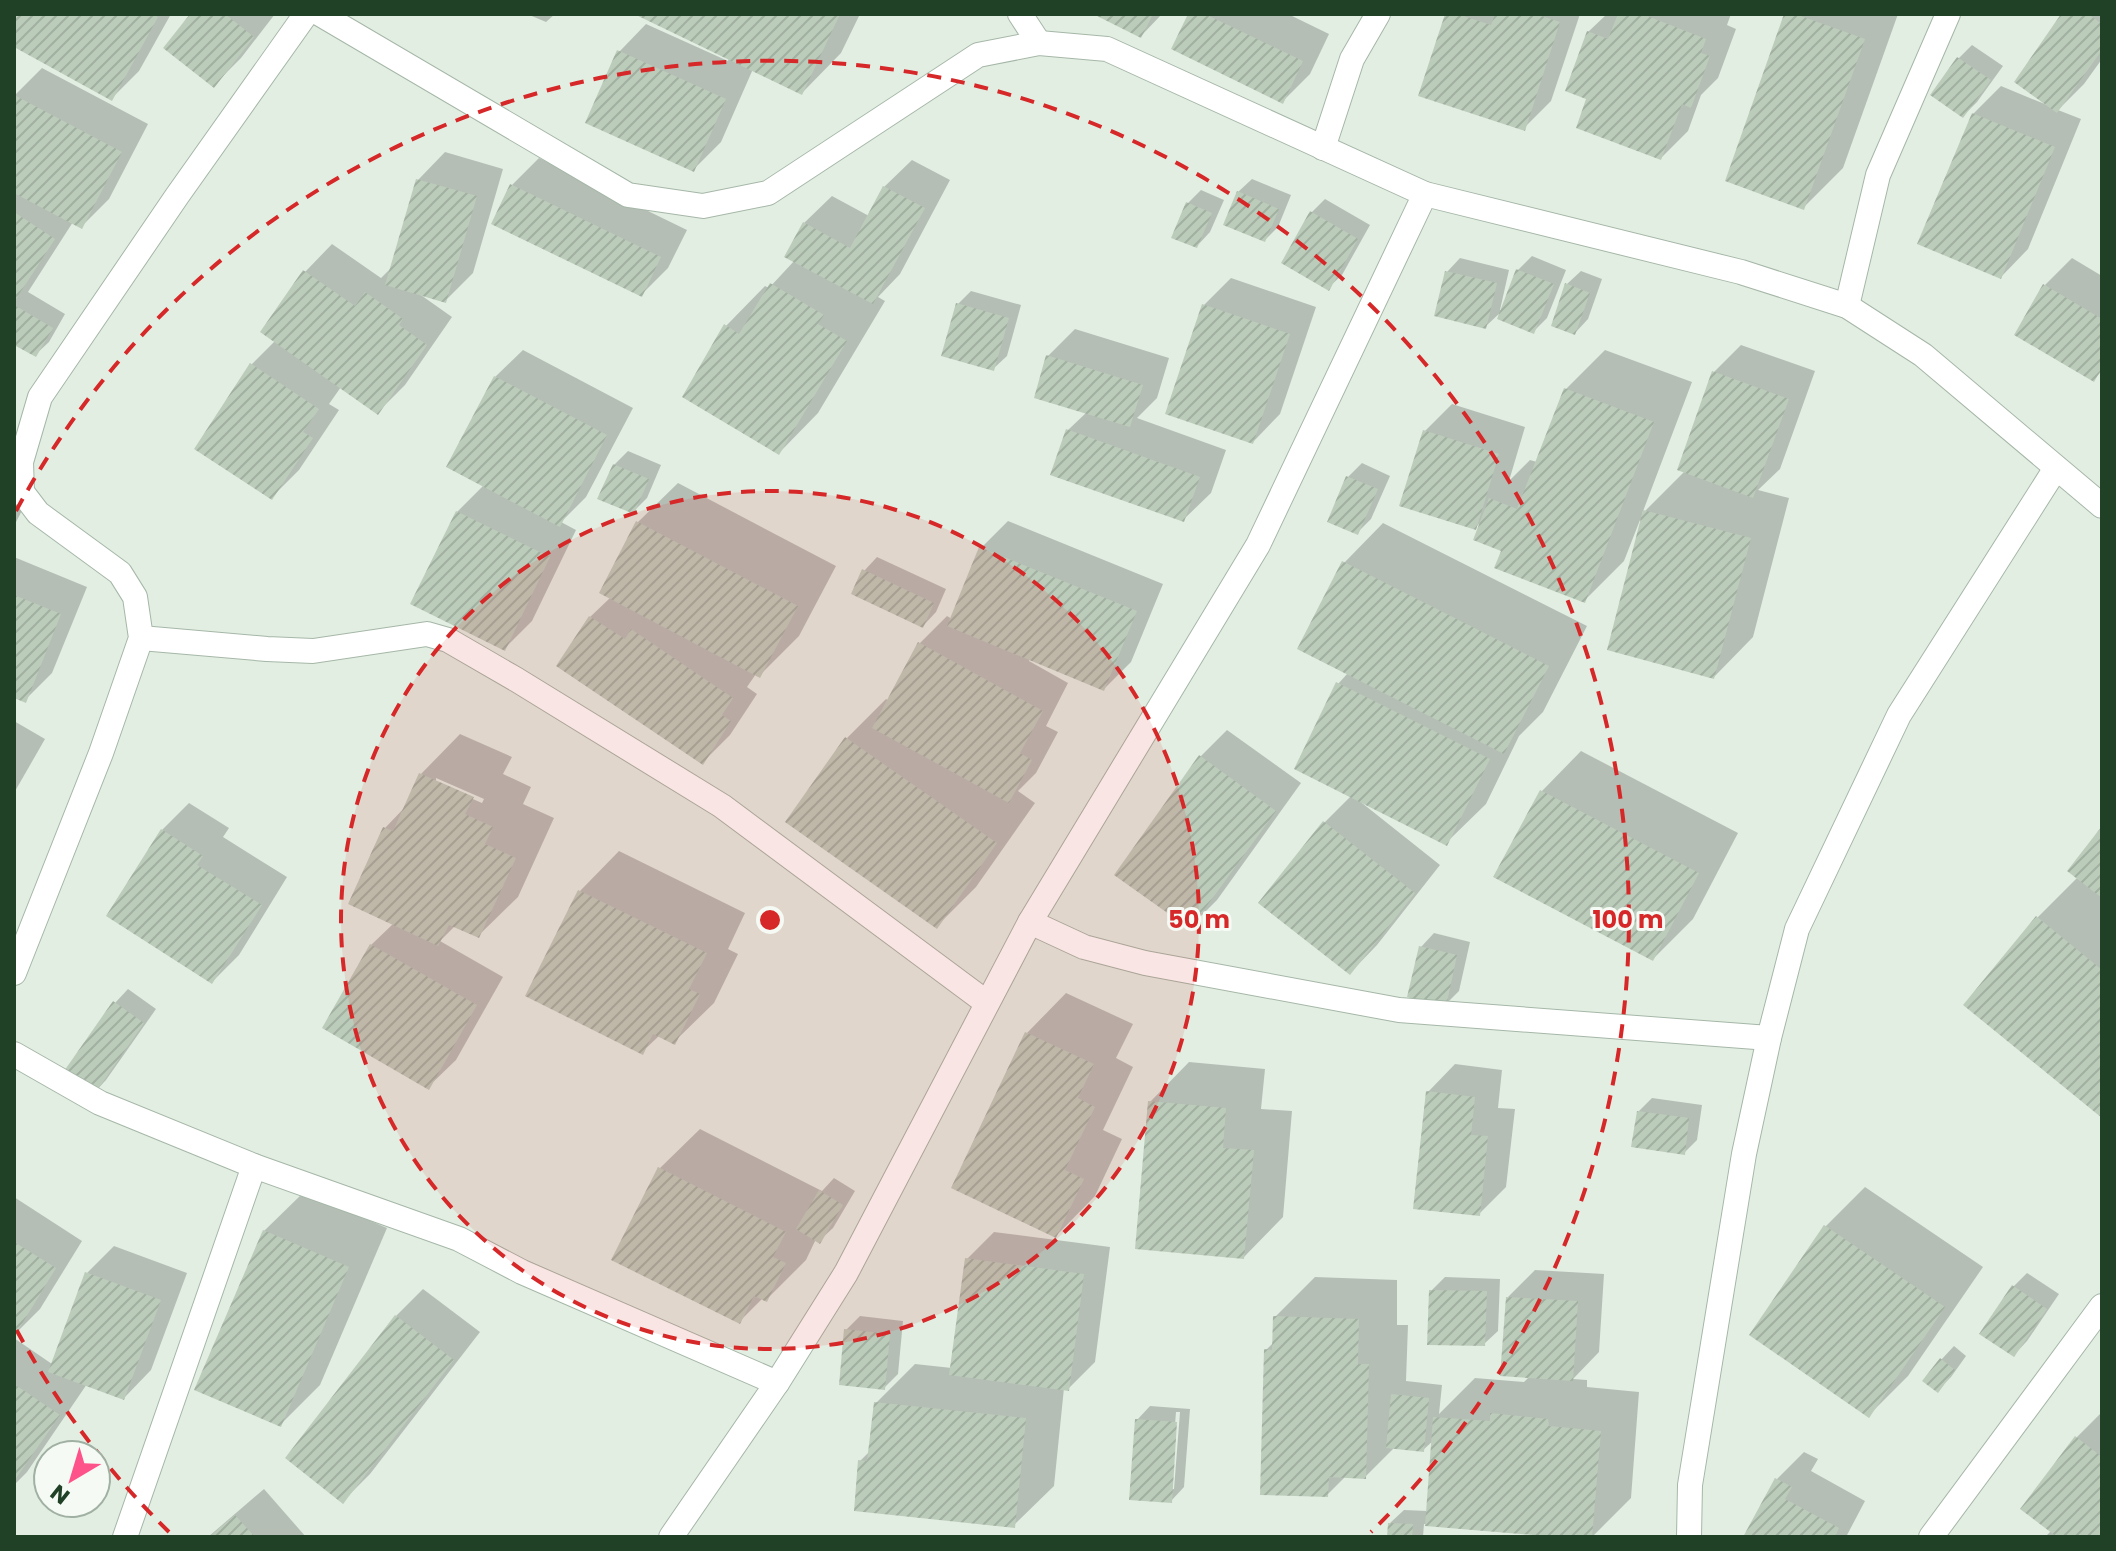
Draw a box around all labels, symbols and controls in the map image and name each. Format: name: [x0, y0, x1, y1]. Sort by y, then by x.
text: 50 m: [1168, 903, 1230, 936]
text: 100 m: [1593, 903, 1663, 936]
centre of rings: [756, 906, 784, 934]
north arrow: [32, 1439, 112, 1519]
text: N: [44, 1477, 76, 1512]

